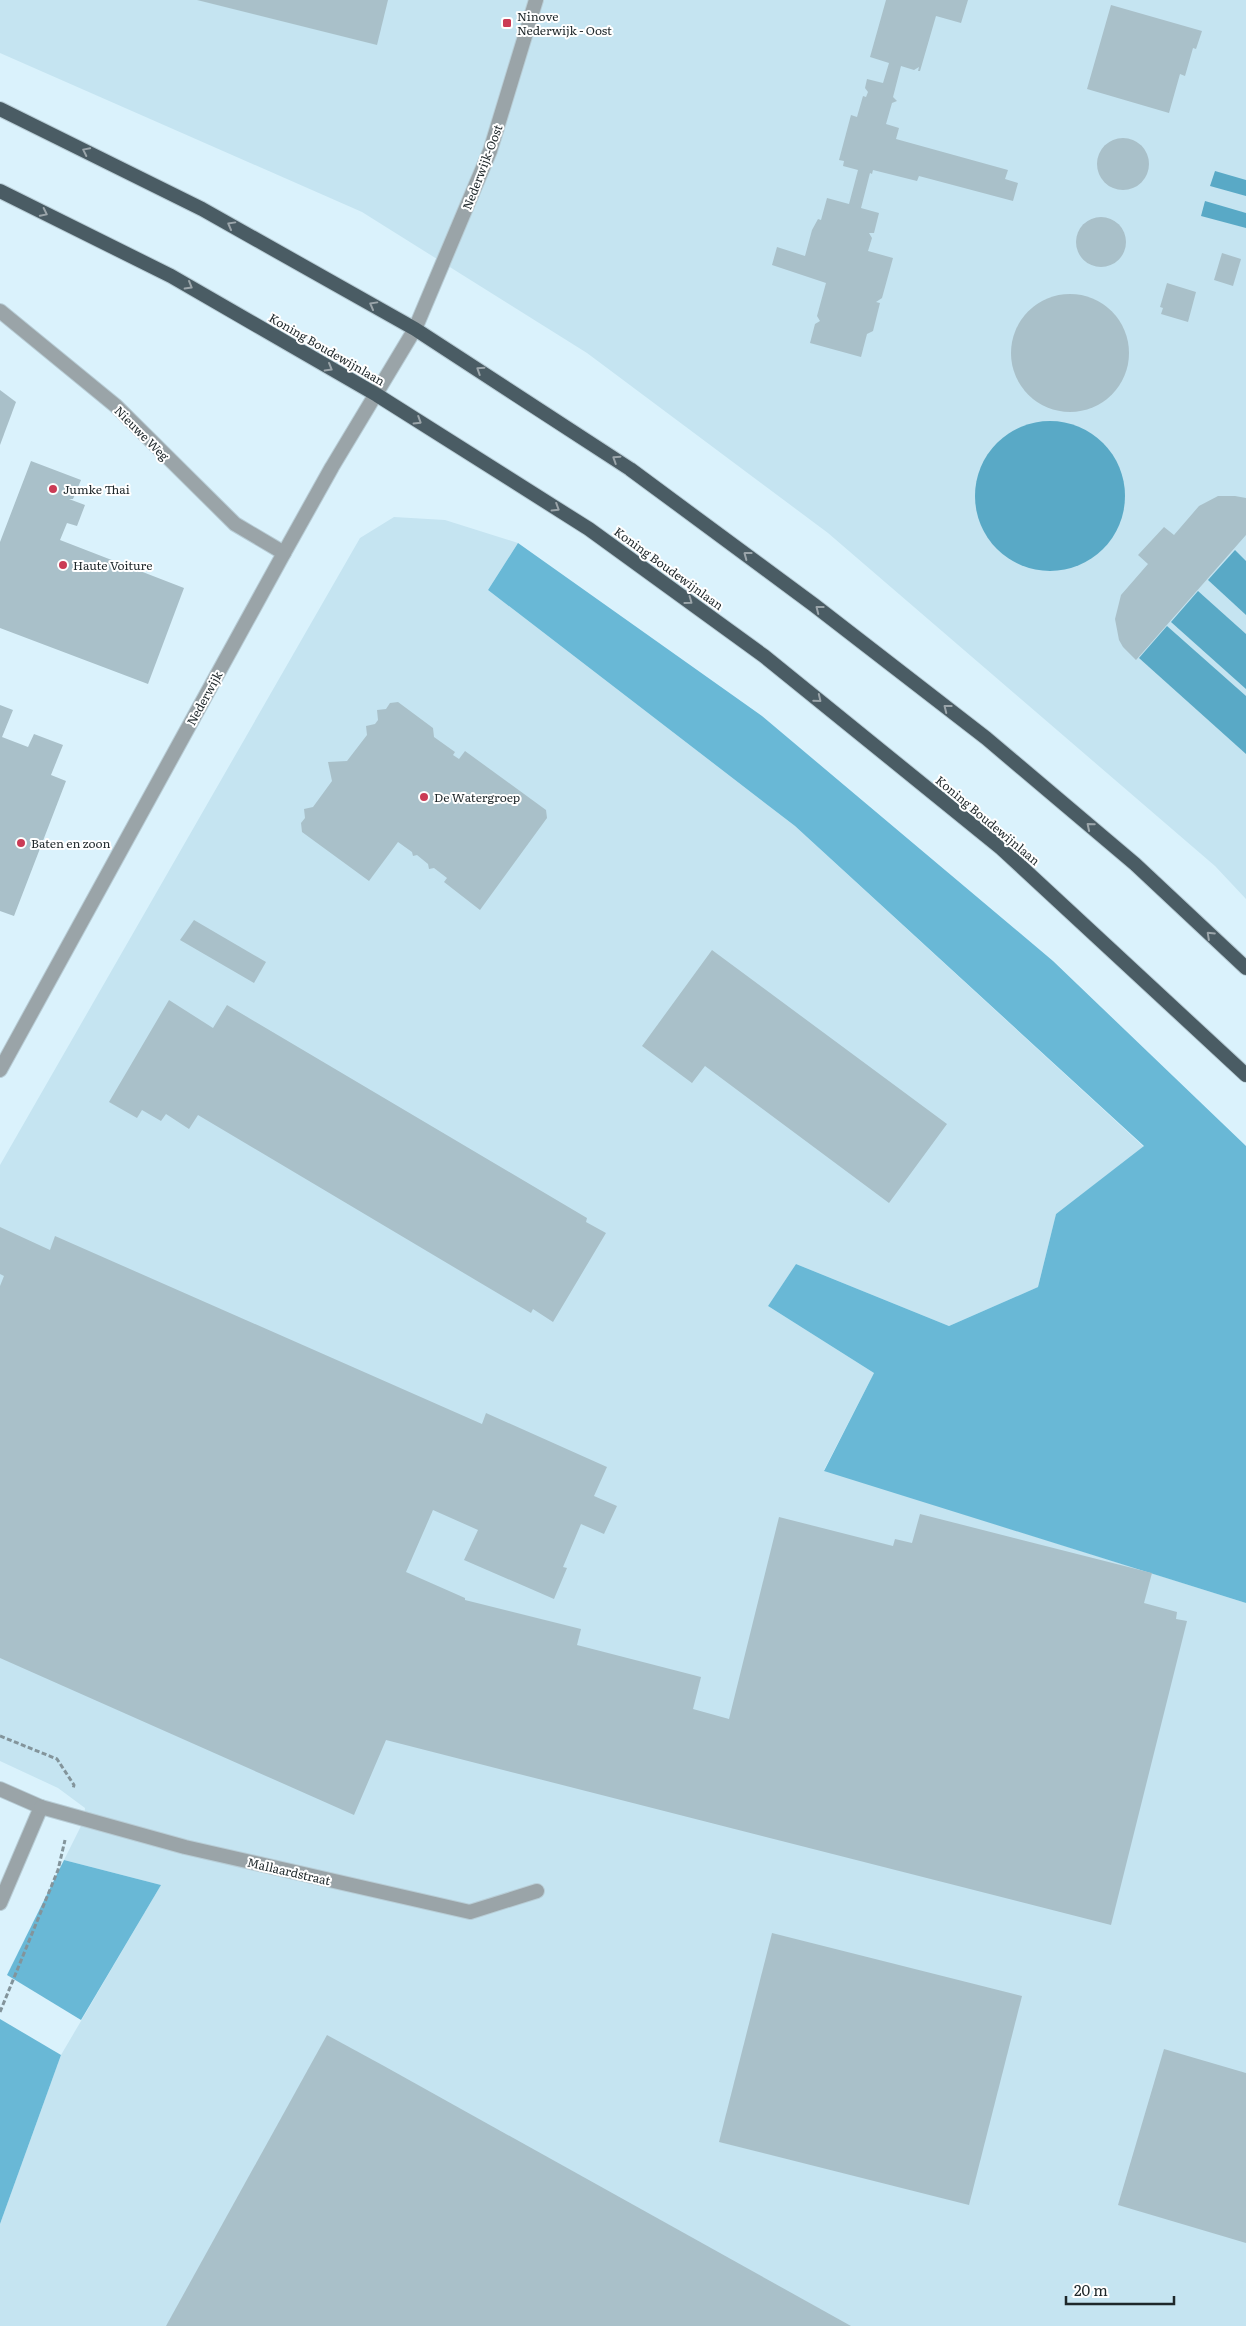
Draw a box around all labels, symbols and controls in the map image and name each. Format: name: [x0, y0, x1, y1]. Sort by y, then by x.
place label: Ninove Nederwijk - Oost: [517, 7, 612, 39]
marker: Ninove Nederwijk - Oost: [501, 17, 513, 29]
street label: Nederwijk-Oost: [457, 122, 507, 212]
one-way arrow: [83, 147, 92, 157]
one-way arrow: [39, 207, 48, 217]
one-way arrow: [228, 221, 237, 231]
one-way arrow: [183, 280, 192, 290]
one-way arrow: [369, 301, 378, 311]
street label: Koning Boudewijnlaan: [266, 308, 388, 390]
one-way arrow: [324, 361, 333, 371]
one-way arrow: [476, 367, 486, 376]
street label: Nieuwe Weg: [111, 402, 174, 465]
one-way arrow: [413, 415, 422, 425]
one-way arrow: [612, 456, 622, 465]
place label: Jumke Thai: [63, 480, 130, 498]
marker: Jumke Thai: [47, 483, 59, 495]
one-way arrow: [550, 501, 559, 511]
street label: Koning Boudewijnlaan: [611, 522, 727, 614]
one-way arrow: [743, 552, 753, 561]
place label: Haute Voiture: [73, 556, 152, 574]
marker: Haute Voiture: [57, 559, 69, 571]
one-way arrow: [683, 595, 693, 604]
one-way arrow: [816, 606, 825, 614]
street label: Nederwijk: [182, 667, 227, 728]
one-way arrow: [812, 694, 821, 702]
one-way arrow: [944, 706, 953, 714]
street label: Koning Boudewijnlaan: [932, 771, 1044, 869]
place label: De Watergroep: [434, 788, 520, 806]
marker: De Watergroep: [418, 791, 430, 803]
one-way arrow: [1086, 823, 1095, 832]
place label: Baten en zoon: [31, 834, 110, 852]
marker: Baten en zoon: [15, 837, 27, 849]
one-way arrow: [1207, 932, 1216, 941]
street label: Mallaardstraat: [246, 1853, 333, 1889]
scale bar: [1066, 2274, 1174, 2306]
text: 20 m: [1074, 2278, 1108, 2301]

